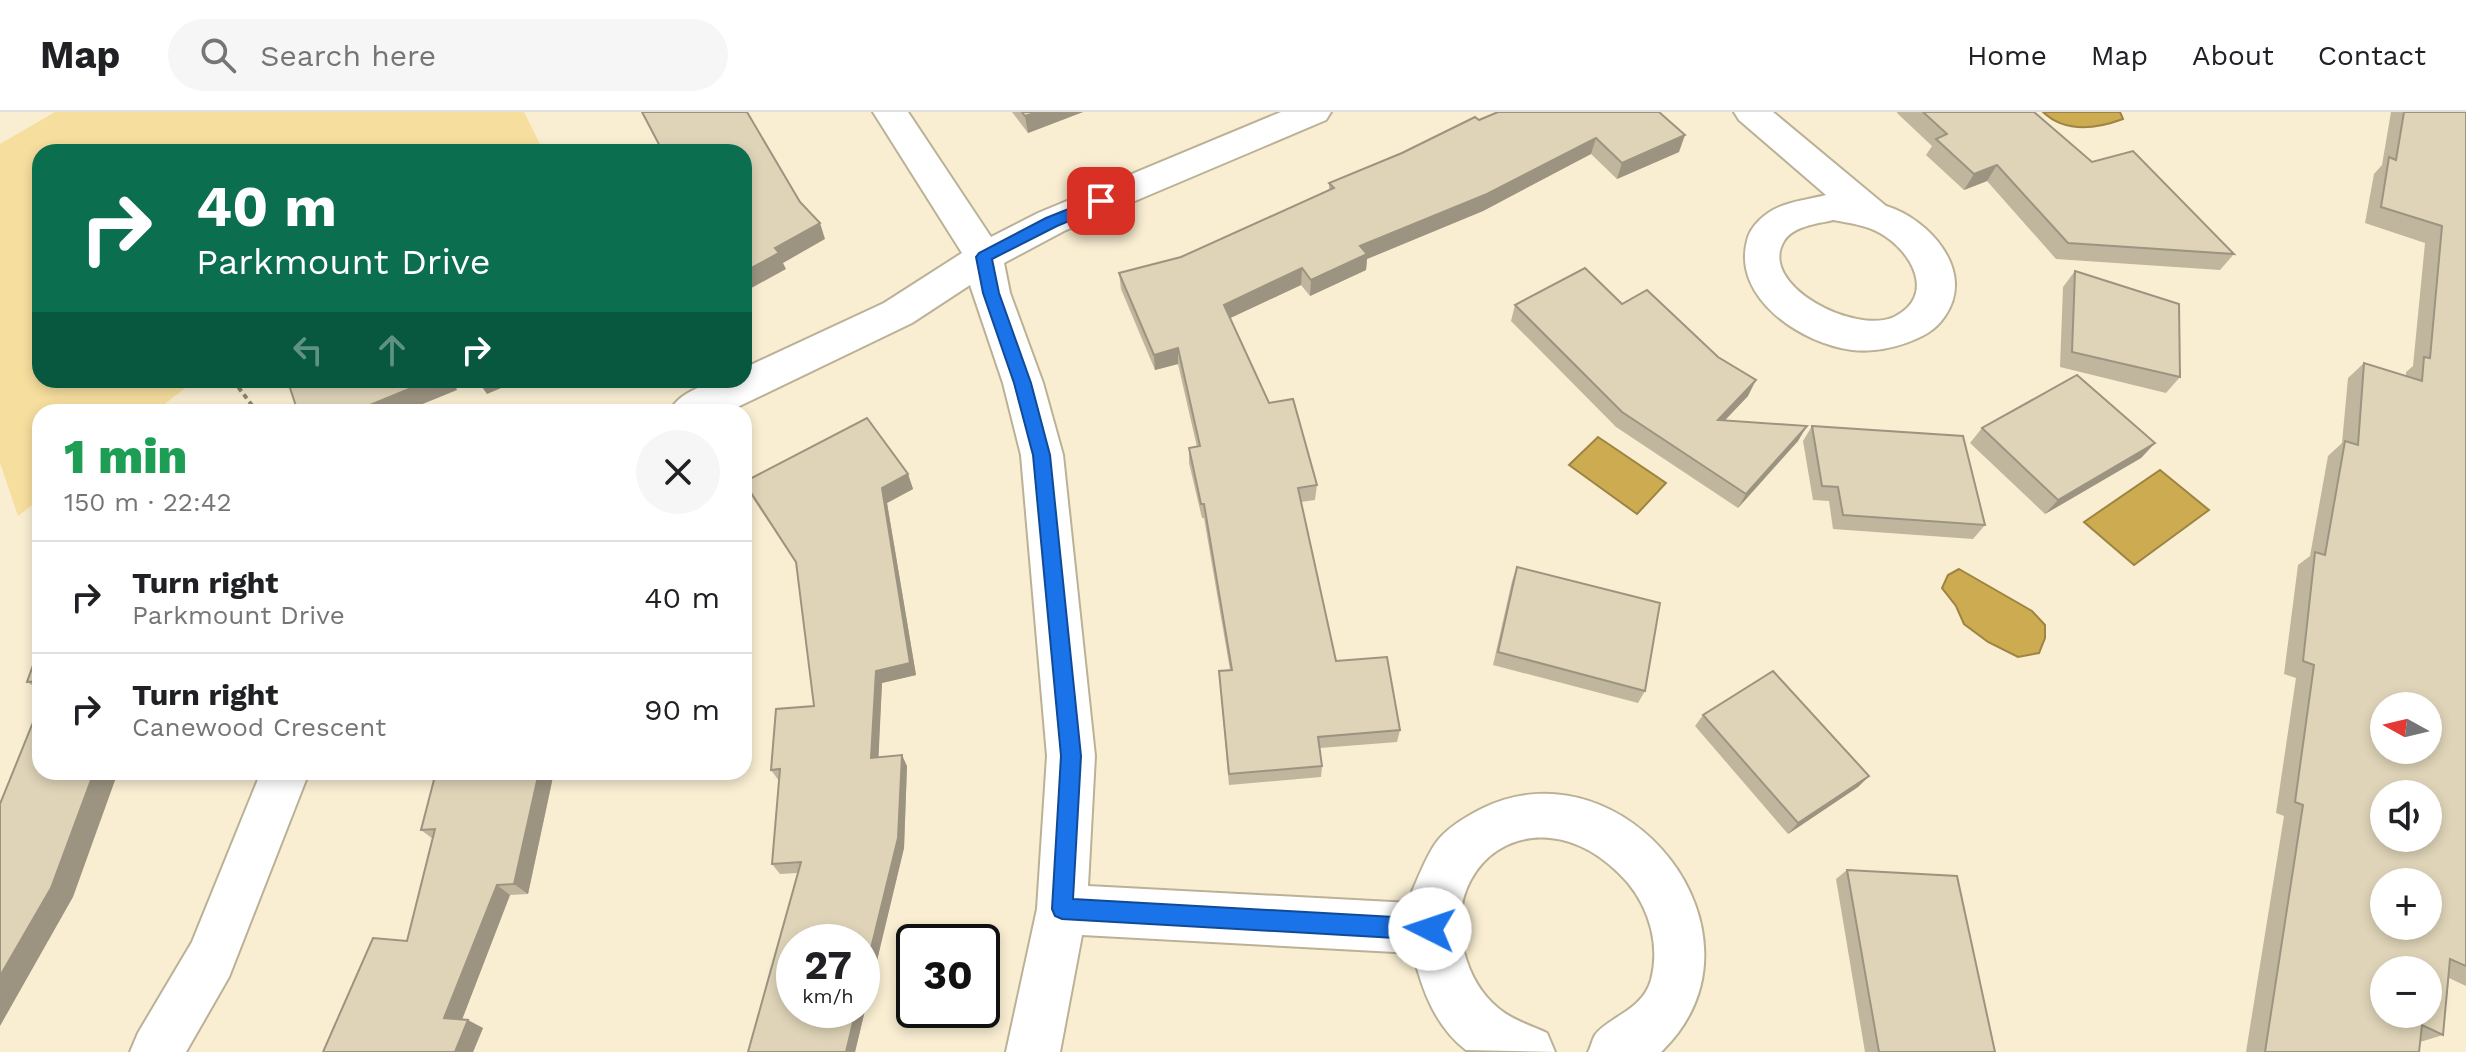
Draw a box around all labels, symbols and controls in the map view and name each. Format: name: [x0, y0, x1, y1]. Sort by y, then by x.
search box: [168, 19, 728, 91]
text: Map: [40, 33, 120, 77]
icon: search: [196, 33, 240, 77]
text: Search here: [260, 38, 436, 73]
text: Home: [1967, 39, 2047, 72]
text: Map: [2091, 39, 2148, 72]
text: About: [2192, 39, 2274, 72]
text: Contact: [2318, 39, 2426, 72]
pin: [1067, 167, 1135, 235]
text: 40 m: [196, 174, 337, 240]
icon: right: [64, 176, 168, 280]
icon: arrive: [1079, 179, 1123, 223]
text: Parkmount Drive: [196, 241, 490, 283]
icon: left: [286, 328, 330, 372]
icon: ahead: [370, 328, 414, 372]
icon: right: [454, 328, 498, 372]
text: 1 min: [64, 428, 187, 485]
button: close: [636, 430, 720, 514]
text: 150 m · 22:42: [64, 487, 232, 517]
text: Turn right: [132, 565, 278, 600]
icon: right: [64, 575, 108, 619]
text: 40 m: [644, 580, 720, 615]
text: Parkmount Drive: [132, 600, 345, 630]
text: Turn right: [132, 677, 278, 712]
icon: right: [64, 687, 108, 731]
text: 90 m: [644, 692, 720, 727]
north arrow: [2370, 692, 2442, 764]
map controls: [2370, 692, 2442, 1028]
text: Canewood Crescent: [132, 712, 386, 742]
button: sound: [2370, 780, 2442, 852]
button: +: [2370, 868, 2442, 940]
position arrow: [1388, 887, 1472, 971]
speed limit sign: 30: [896, 924, 1000, 1028]
text: 27: [804, 942, 852, 989]
button: −: [2370, 956, 2442, 1028]
text: km/h: [802, 984, 854, 1008]

